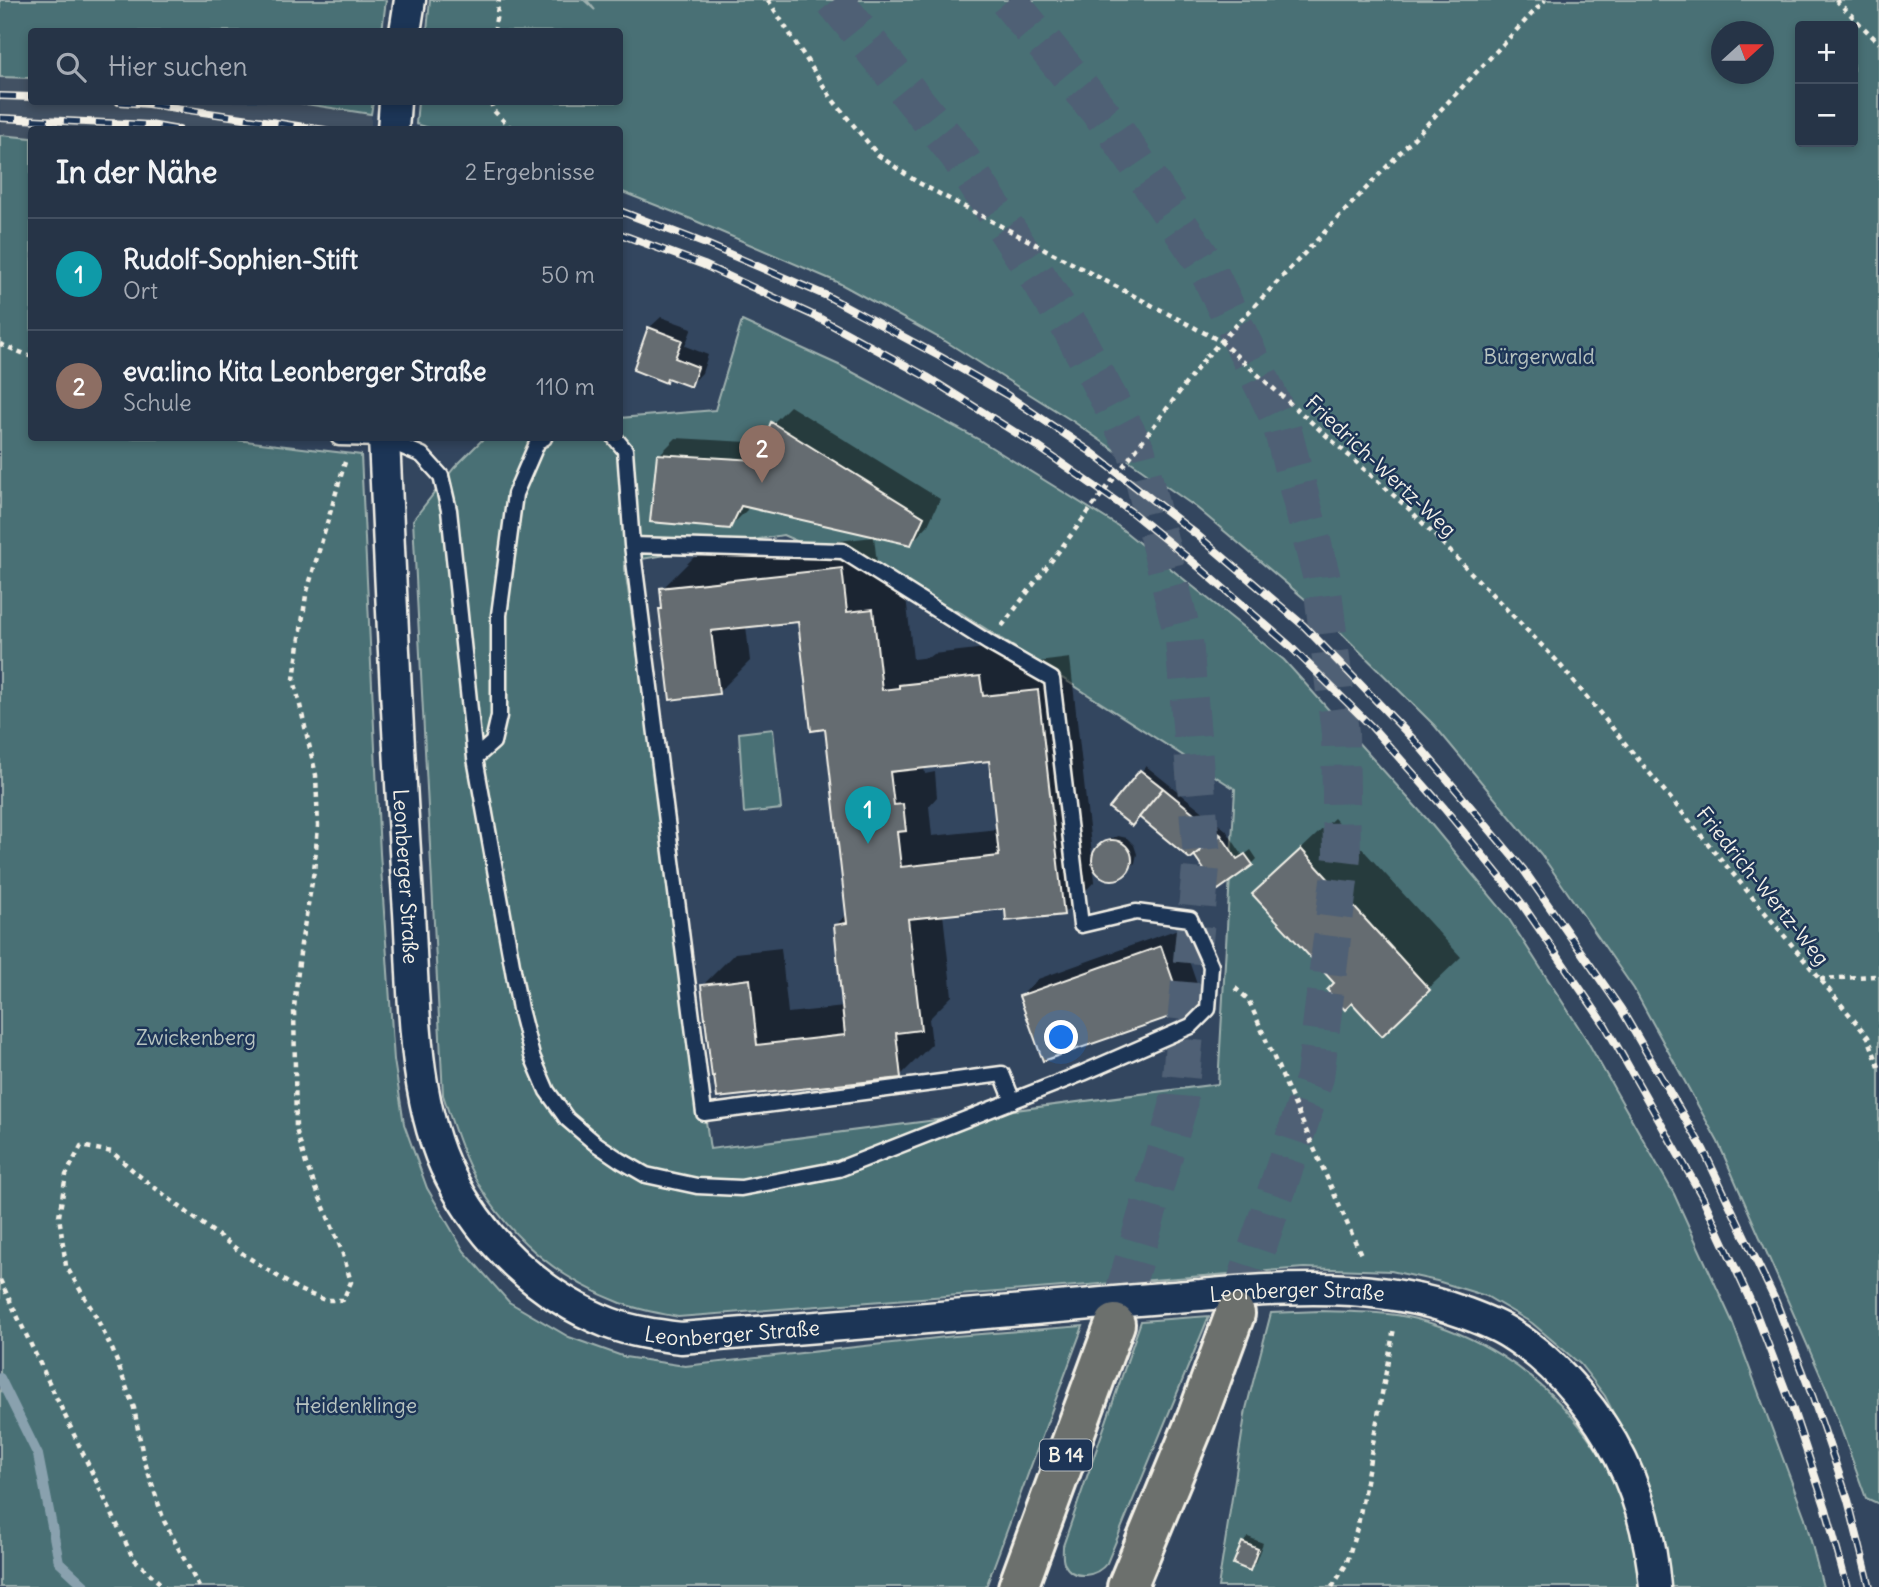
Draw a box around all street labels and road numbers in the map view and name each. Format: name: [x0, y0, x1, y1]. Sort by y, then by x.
street label: Friedrich-Wertz-Weg: [1300, 389, 1462, 543]
street label: Leonberger Straße: [388, 788, 425, 964]
street label: Friedrich-Wertz-Weg: [1691, 801, 1835, 971]
street label: Leonberger Straße: [1208, 1275, 1386, 1308]
street label: Leonberger Straße: [643, 1314, 821, 1352]
road number: B 14: [1040, 1440, 1092, 1470]

